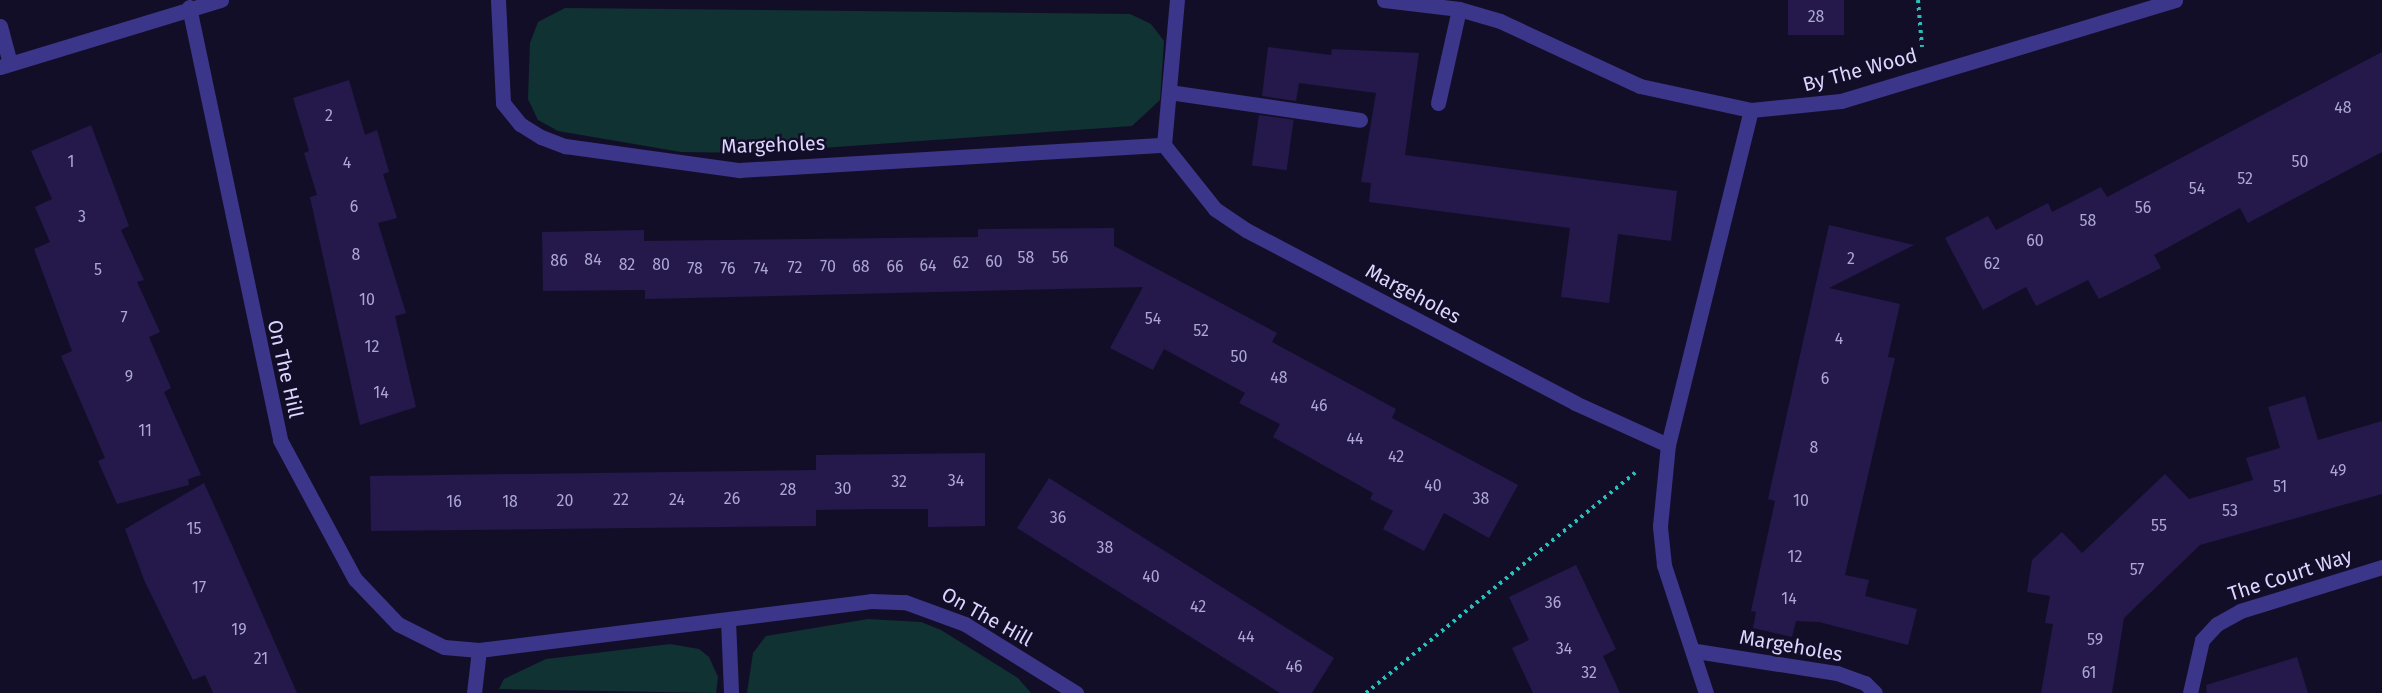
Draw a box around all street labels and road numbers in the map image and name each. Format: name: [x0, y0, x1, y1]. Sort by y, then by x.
street label: By The Wood: [1800, 43, 1920, 97]
street label: Margeholes: [720, 131, 826, 159]
street label: Margeholes: [1361, 259, 1465, 329]
street label: On The Hill: [262, 318, 308, 420]
street label: The Court Way: [2225, 544, 2355, 606]
street label: On The Hill: [937, 582, 1037, 652]
street label: Margeholes: [1738, 625, 1844, 667]

